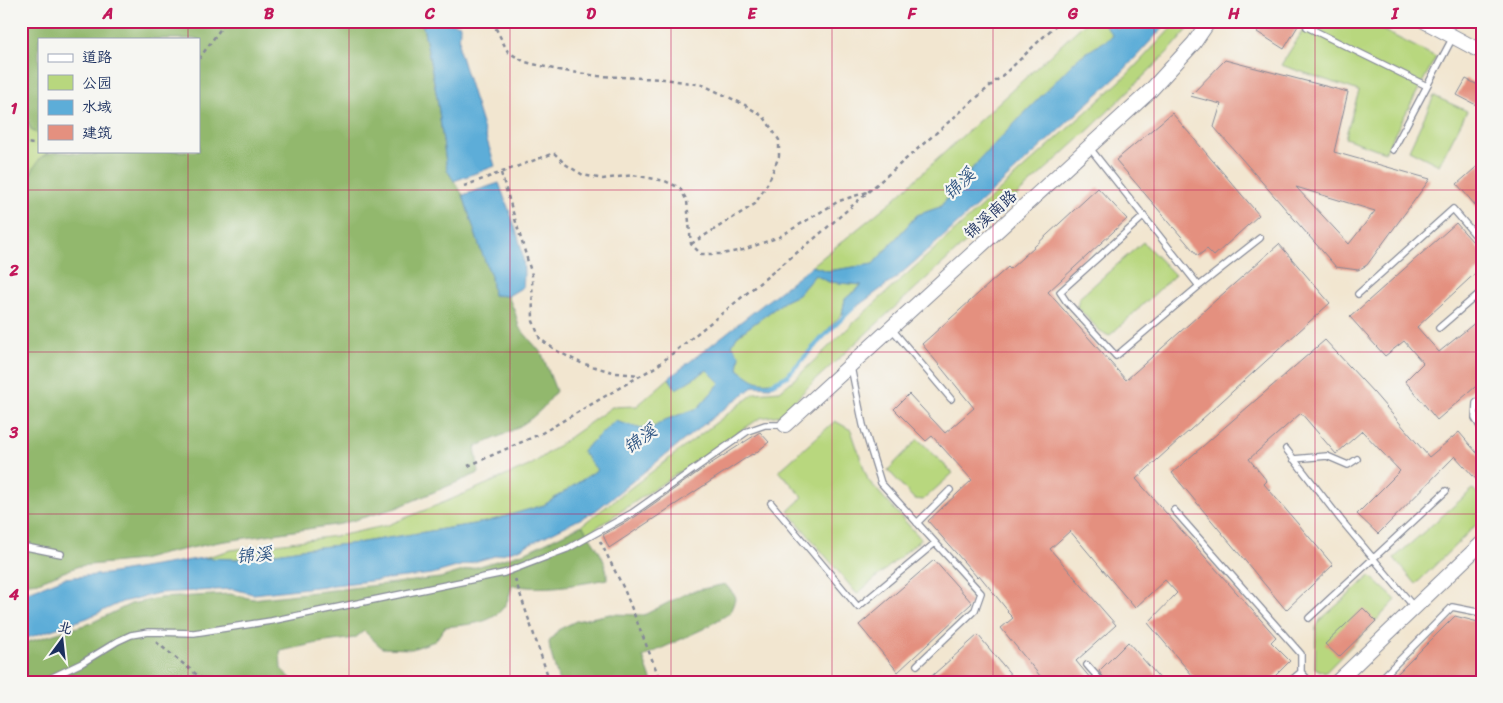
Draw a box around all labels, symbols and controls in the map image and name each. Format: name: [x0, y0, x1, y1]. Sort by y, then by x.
text: A: [102, 0, 113, 28]
text: B: [264, 0, 275, 28]
text: C: [424, 0, 436, 28]
text: D: [586, 0, 596, 28]
text: E: [748, 0, 758, 28]
text: F: [907, 0, 918, 28]
text: G: [1067, 0, 1079, 28]
text: H: [1227, 0, 1240, 28]
text: I: [1391, 0, 1400, 28]
legend: [38, 38, 200, 152]
text: 道路: [82, 44, 112, 70]
text: 公园: [82, 70, 112, 96]
text: 1: [11, 94, 18, 123]
text: 水域: [82, 94, 112, 120]
text: 建筑: [82, 120, 112, 146]
water label: 锦溪: [935, 159, 984, 208]
street label: 锦溪南路: [957, 182, 1024, 247]
text: 2: [8, 256, 19, 285]
water label: 锦溪: [616, 415, 665, 463]
text: 3: [9, 418, 19, 447]
water label: 锦溪: [234, 537, 275, 573]
text: 4: [8, 580, 19, 609]
text: 北: [55, 614, 75, 642]
north arrow: [38, 616, 88, 666]

